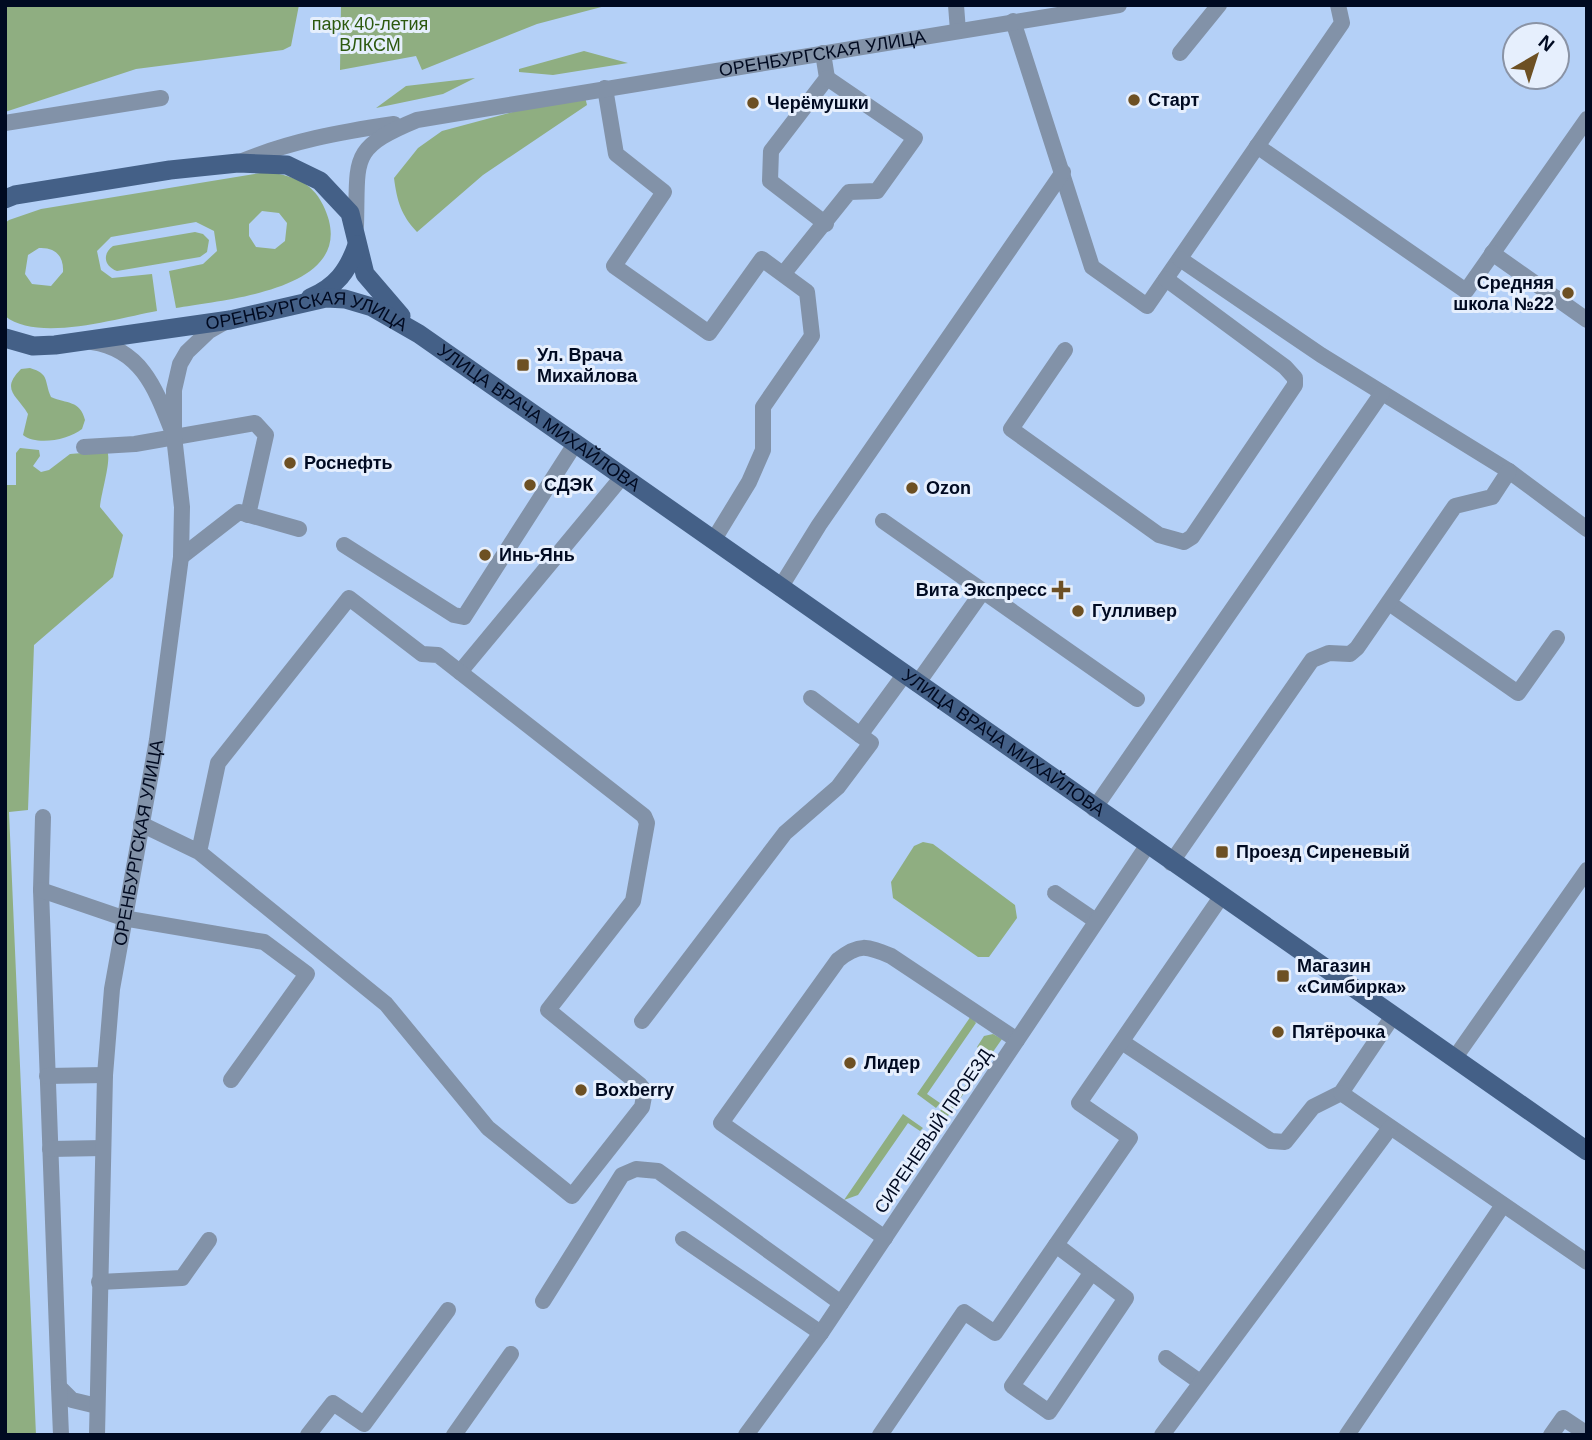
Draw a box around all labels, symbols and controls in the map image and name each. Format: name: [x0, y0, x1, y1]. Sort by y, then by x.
park label: парк 40-летия ВЛКСМ: [312, 14, 428, 55]
north arrow: [1501, 21, 1571, 91]
street label: ОРЕНБУРГСКАЯ УЛИЦА: [718, 27, 927, 80]
text: N: [1534, 31, 1558, 56]
place label: Старт: [1148, 90, 1200, 110]
marker: Старт: [1126, 92, 1142, 108]
place label: Черёмушки: [767, 93, 869, 113]
marker: Черёмушки: [745, 95, 761, 111]
place label: Средняя школа №22: [1453, 273, 1554, 314]
marker: Средняя школа №22: [1560, 285, 1576, 301]
text: ОРЕНБУРГСКАЯ УЛИЦА: [204, 288, 411, 335]
street label: ОРЕНБУРГСКАЯ УЛИЦА: [202, 320, 412, 348]
street label: УЛИЦА ВРАЧА МИХАЙЛОВА: [434, 340, 644, 496]
place label: Ул. Врача Михайлова: [537, 345, 638, 386]
marker: Ул. Врача Михайлова: [515, 357, 531, 373]
place label: Роснефть: [304, 453, 393, 473]
marker: Роснефть: [282, 455, 298, 471]
place label: СДЭК: [544, 475, 594, 495]
marker: СДЭК: [522, 477, 538, 493]
place label: Ozon: [926, 478, 971, 498]
marker: Ozon: [904, 480, 920, 496]
place label: Инь-Янь: [499, 545, 575, 565]
marker: Инь-Янь: [477, 547, 493, 563]
place label: Вита Экспресс: [916, 580, 1047, 600]
marker: Вита Экспресс: [1053, 582, 1069, 598]
place label: Гулливер: [1092, 601, 1177, 621]
marker: Гулливер: [1070, 603, 1086, 619]
street label: УЛИЦА ВРАЧА МИХАЙЛОВА: [898, 665, 1109, 821]
street label: ОРЕНБУРГСКАЯ УЛИЦА: [110, 738, 167, 948]
place label: Проезд Сиреневый: [1236, 842, 1410, 862]
marker: Проезд Сиреневый: [1214, 844, 1230, 860]
place label: Магазин «Симбирка»: [1297, 956, 1406, 997]
marker: Магазин «Симбирка»: [1275, 968, 1291, 984]
place label: Пятёрочка: [1292, 1022, 1386, 1042]
marker: Пятёрочка: [1270, 1024, 1286, 1040]
street label: СИРЕНЕВЫЙ ПРОЕЗД: [870, 1044, 996, 1217]
place label: Лидер: [864, 1053, 920, 1073]
marker: Лидер: [842, 1055, 858, 1071]
place label: Boxberry: [595, 1080, 674, 1100]
marker: Boxberry: [573, 1082, 589, 1098]

